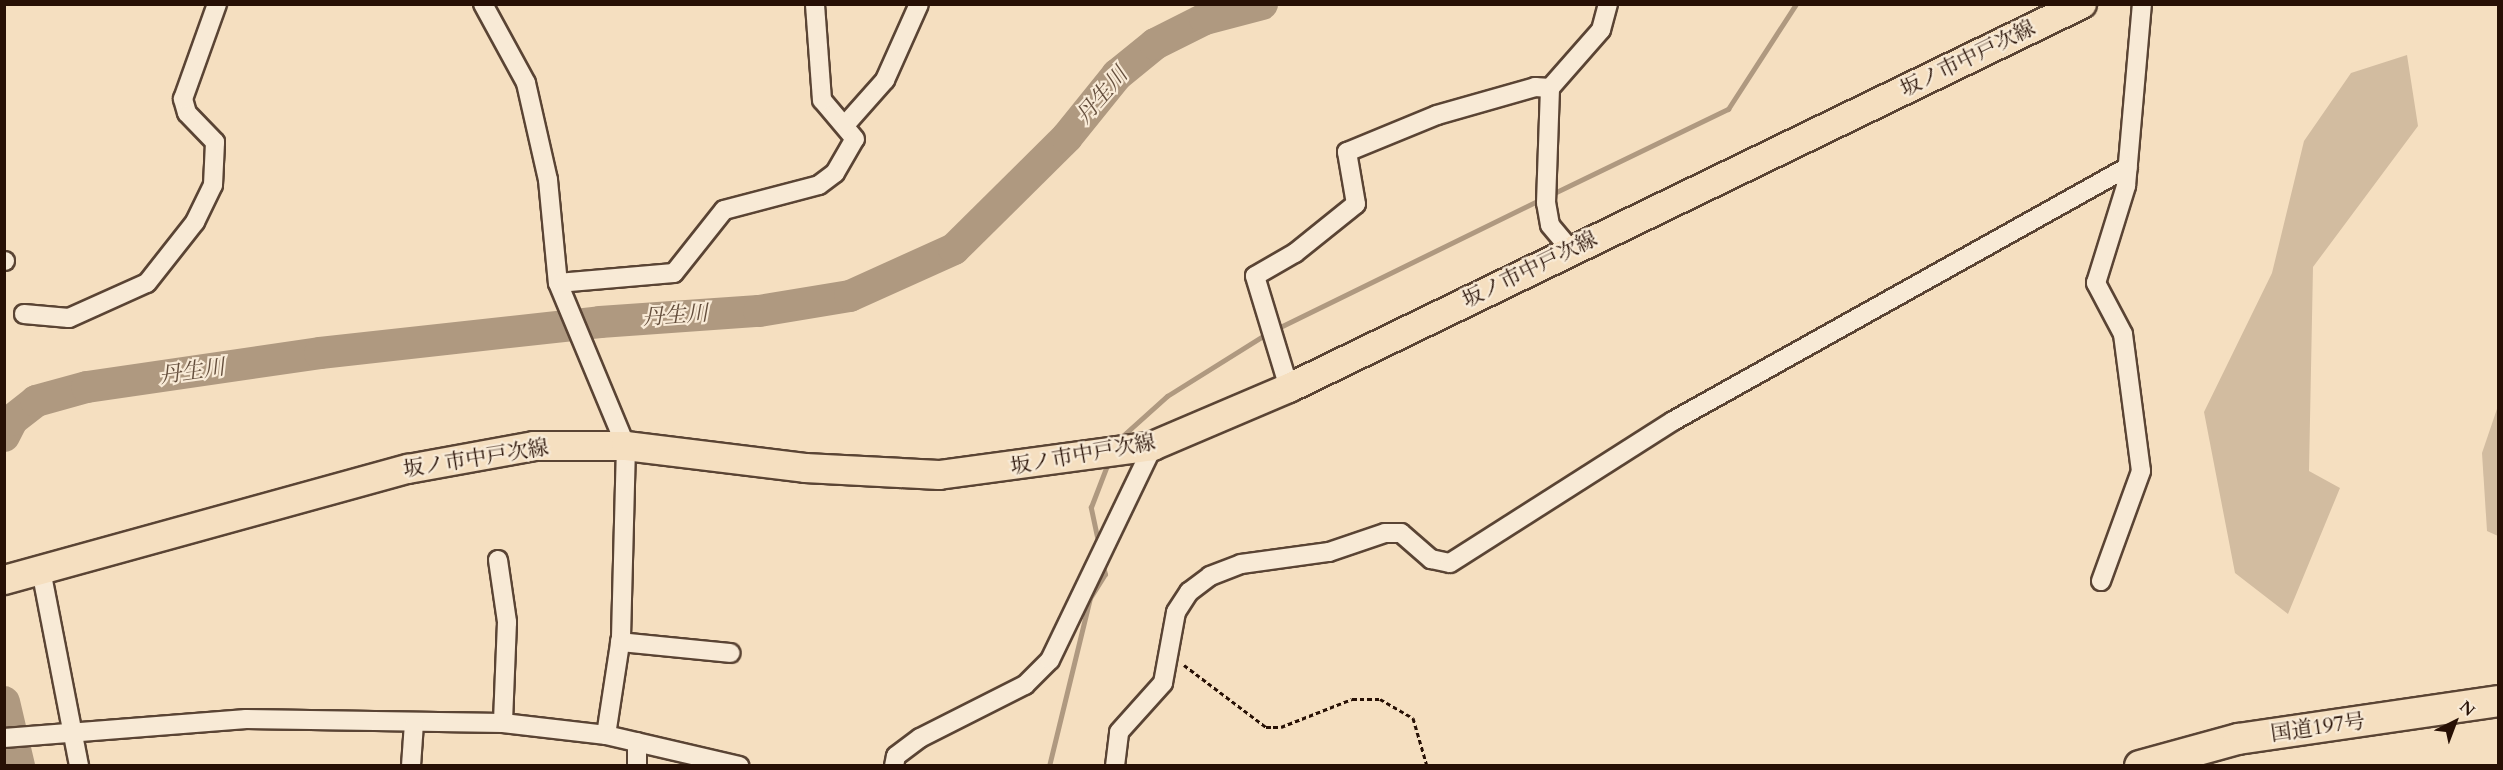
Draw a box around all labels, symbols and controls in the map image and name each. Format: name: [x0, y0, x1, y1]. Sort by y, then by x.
street label: 坂ノ市中戸次線: [1896, 15, 2040, 103]
water label: 丹生川: [1070, 62, 1134, 130]
street label: 坂ノ市中戸次線: [1458, 226, 1602, 314]
water label: 丹生川: [641, 301, 709, 331]
water label: 丹生川: [157, 354, 227, 390]
street label: 坂ノ市中戸次線: [1008, 430, 1158, 480]
street label: 坂ノ市中戸次線: [401, 435, 551, 483]
north arrow: [2425, 692, 2485, 752]
text: N: [2455, 696, 2480, 721]
street label: 国道197号: [2269, 709, 2367, 747]

